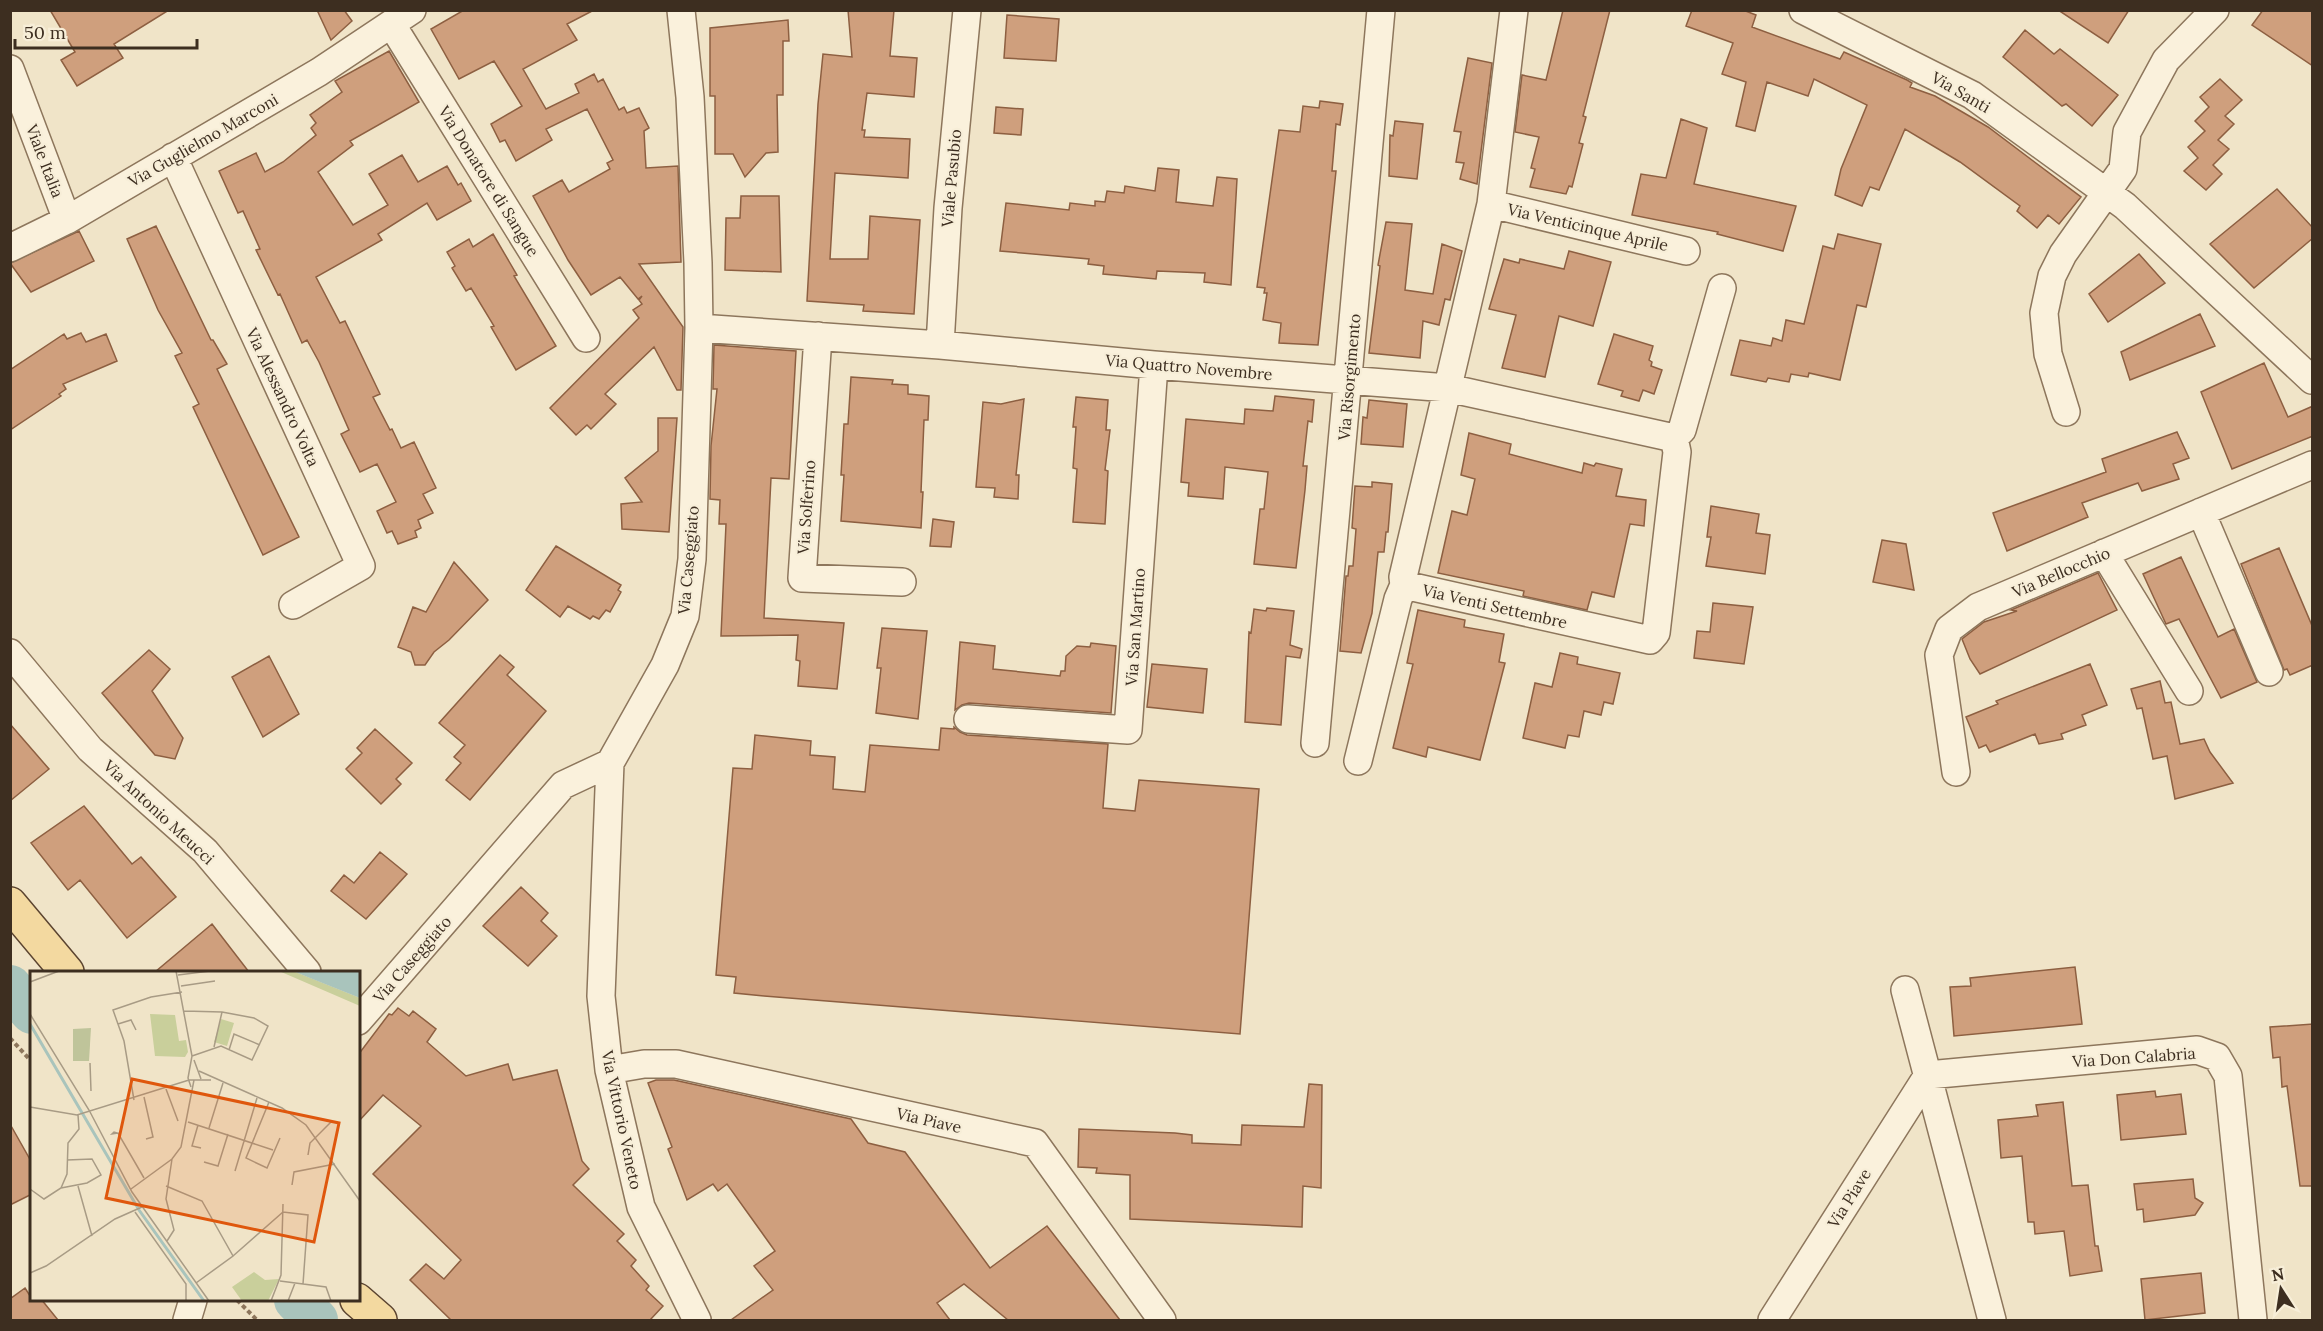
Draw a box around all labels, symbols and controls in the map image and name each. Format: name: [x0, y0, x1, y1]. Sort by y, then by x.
scale bar: [15, 12, 196, 50]
text: 50 m: [24, 21, 66, 44]
street label: Via Santi: [1927, 67, 1994, 117]
street label: Via Guglielmo Marconi: [124, 89, 281, 192]
street label: Via Donatore di Sangue: [434, 101, 544, 260]
street label: Viale Italia: [22, 121, 68, 200]
street label: Viale Pasubio: [937, 128, 965, 229]
street label: Via Venticinque Aprile: [1505, 199, 1671, 255]
street label: Via Risorgimento: [1333, 313, 1365, 442]
street label: Via Alessandro Volta: [242, 323, 324, 470]
street label: Via Quattro Novembre: [1104, 350, 1274, 384]
street label: Via Solferino: [793, 459, 819, 556]
street label: Via Caseggiato: [673, 505, 703, 616]
street label: Via Bellocchio: [2008, 542, 2113, 602]
street label: Via San Martino: [1121, 567, 1149, 688]
street label: Via Venti Settembre: [1420, 579, 1570, 632]
street label: Via Antonio Meucci: [99, 755, 219, 869]
street label: Via Caseggiato: [368, 911, 455, 1007]
inset map: [30, 971, 360, 1301]
street label: Via Don Calabria: [2071, 1043, 2196, 1071]
street label: Via Vittorio Veneto: [597, 1048, 646, 1191]
street label: Via Piave: [894, 1103, 964, 1137]
street label: Via Piave: [1822, 1164, 1875, 1232]
north arrow: [2251, 1259, 2311, 1319]
text: N: [2270, 1263, 2286, 1285]

